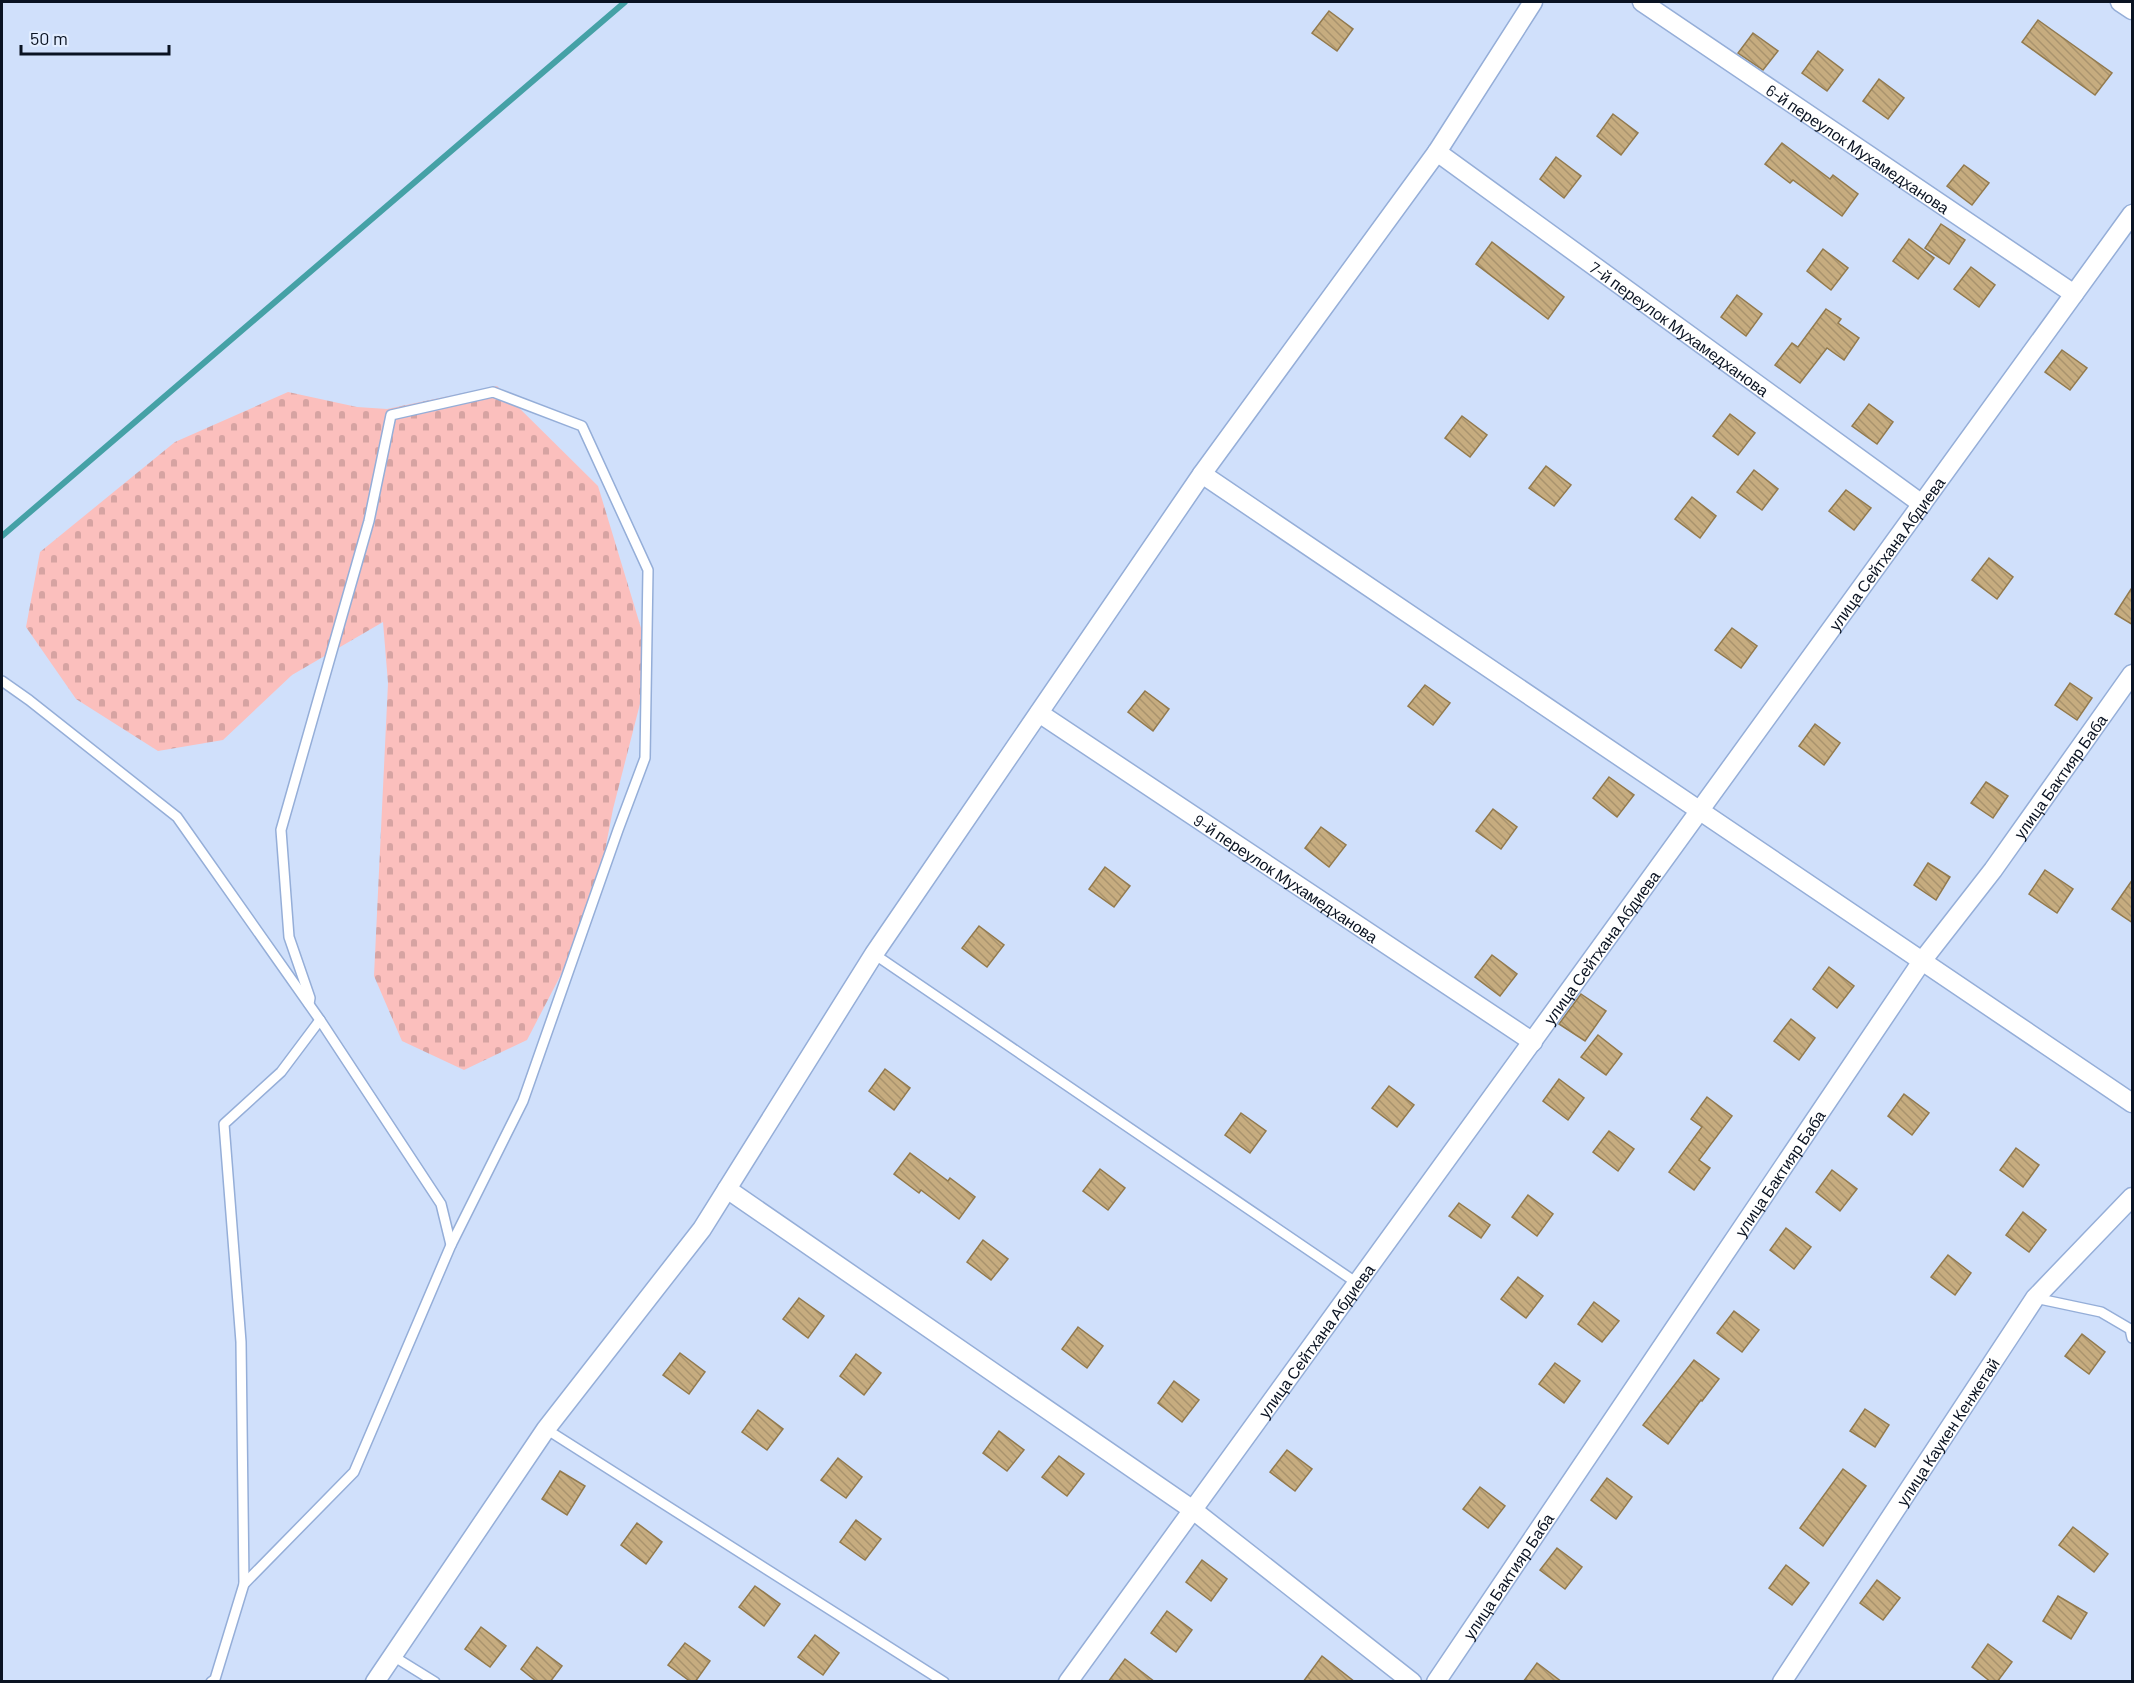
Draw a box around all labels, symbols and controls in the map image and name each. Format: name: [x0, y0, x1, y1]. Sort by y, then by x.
scale bar: [21, 18, 170, 56]
text: 50 m: [30, 27, 68, 49]
street label: 6-й переулок Мухамедханова: [1763, 80, 1954, 217]
street label: 7-й переулок Мухамедханова: [1587, 257, 1773, 400]
street label: улица Сейтхана Абдиева: [1824, 473, 1948, 634]
street label: улица Бактияр Баба: [2009, 710, 2110, 842]
street label: 9-й переулок Мухамедханова: [1191, 810, 1382, 946]
street label: улица Сейтхана Абдиева: [1539, 866, 1663, 1027]
street label: улица Бактияр Баба: [1730, 1106, 1828, 1240]
street label: улица Сейтхана Абдиева: [1254, 1260, 1378, 1421]
street label: улица Каукен Кенжетай: [1892, 1354, 2002, 1509]
street label: улица Бактияр Баба: [1458, 1509, 1557, 1643]

